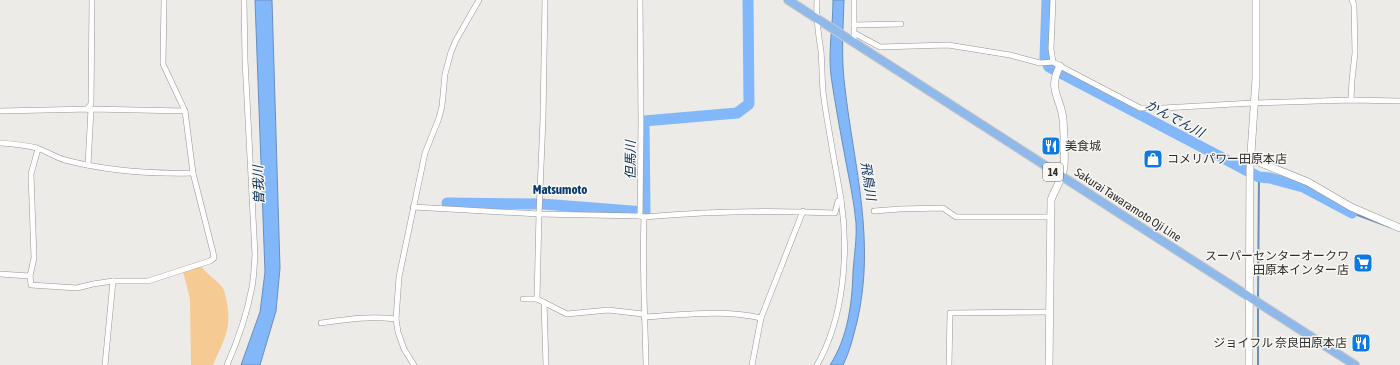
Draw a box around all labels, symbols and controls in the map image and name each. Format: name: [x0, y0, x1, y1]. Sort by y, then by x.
water label: かんでん川: [1143, 97, 1208, 141]
restaurant icon: 美食城: [1040, 135, 1062, 157]
water label: 但馬川: [623, 139, 638, 180]
place label: 美食城: [1065, 139, 1101, 153]
shop icon: コメリパワー田原本店: [1142, 148, 1164, 170]
place label: コメリパワー田原本店: [1167, 152, 1287, 166]
water label: 飛鳥川: [858, 161, 879, 203]
water label: 曽我川: [250, 163, 267, 205]
road number: 14: [1043, 163, 1063, 181]
street label: Sakurai Tawaramoto Oji Line: [1072, 165, 1184, 245]
district label: Matsumoto: [533, 182, 587, 197]
place label: スーパーセンターオークワ 田原本インター店: [1205, 249, 1349, 277]
supermarket icon: スーパーセンターオークワ 田原本インター店: [1352, 252, 1374, 274]
restaurant icon: ジョイフル 奈良田原本店: [1350, 332, 1372, 354]
place label: ジョイフル 奈良田原本店: [1213, 336, 1347, 350]

